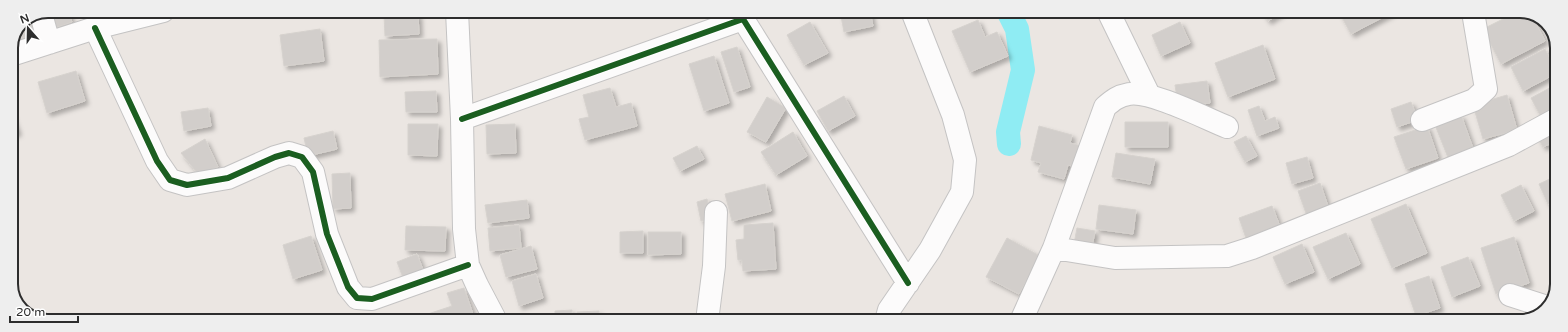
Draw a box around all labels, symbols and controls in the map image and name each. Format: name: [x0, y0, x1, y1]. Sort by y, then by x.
north arrow: [8, 8, 48, 48]
text: N: [18, 11, 31, 27]
scale bar: [10, 298, 78, 324]
text: 20 m: [16, 305, 45, 319]

